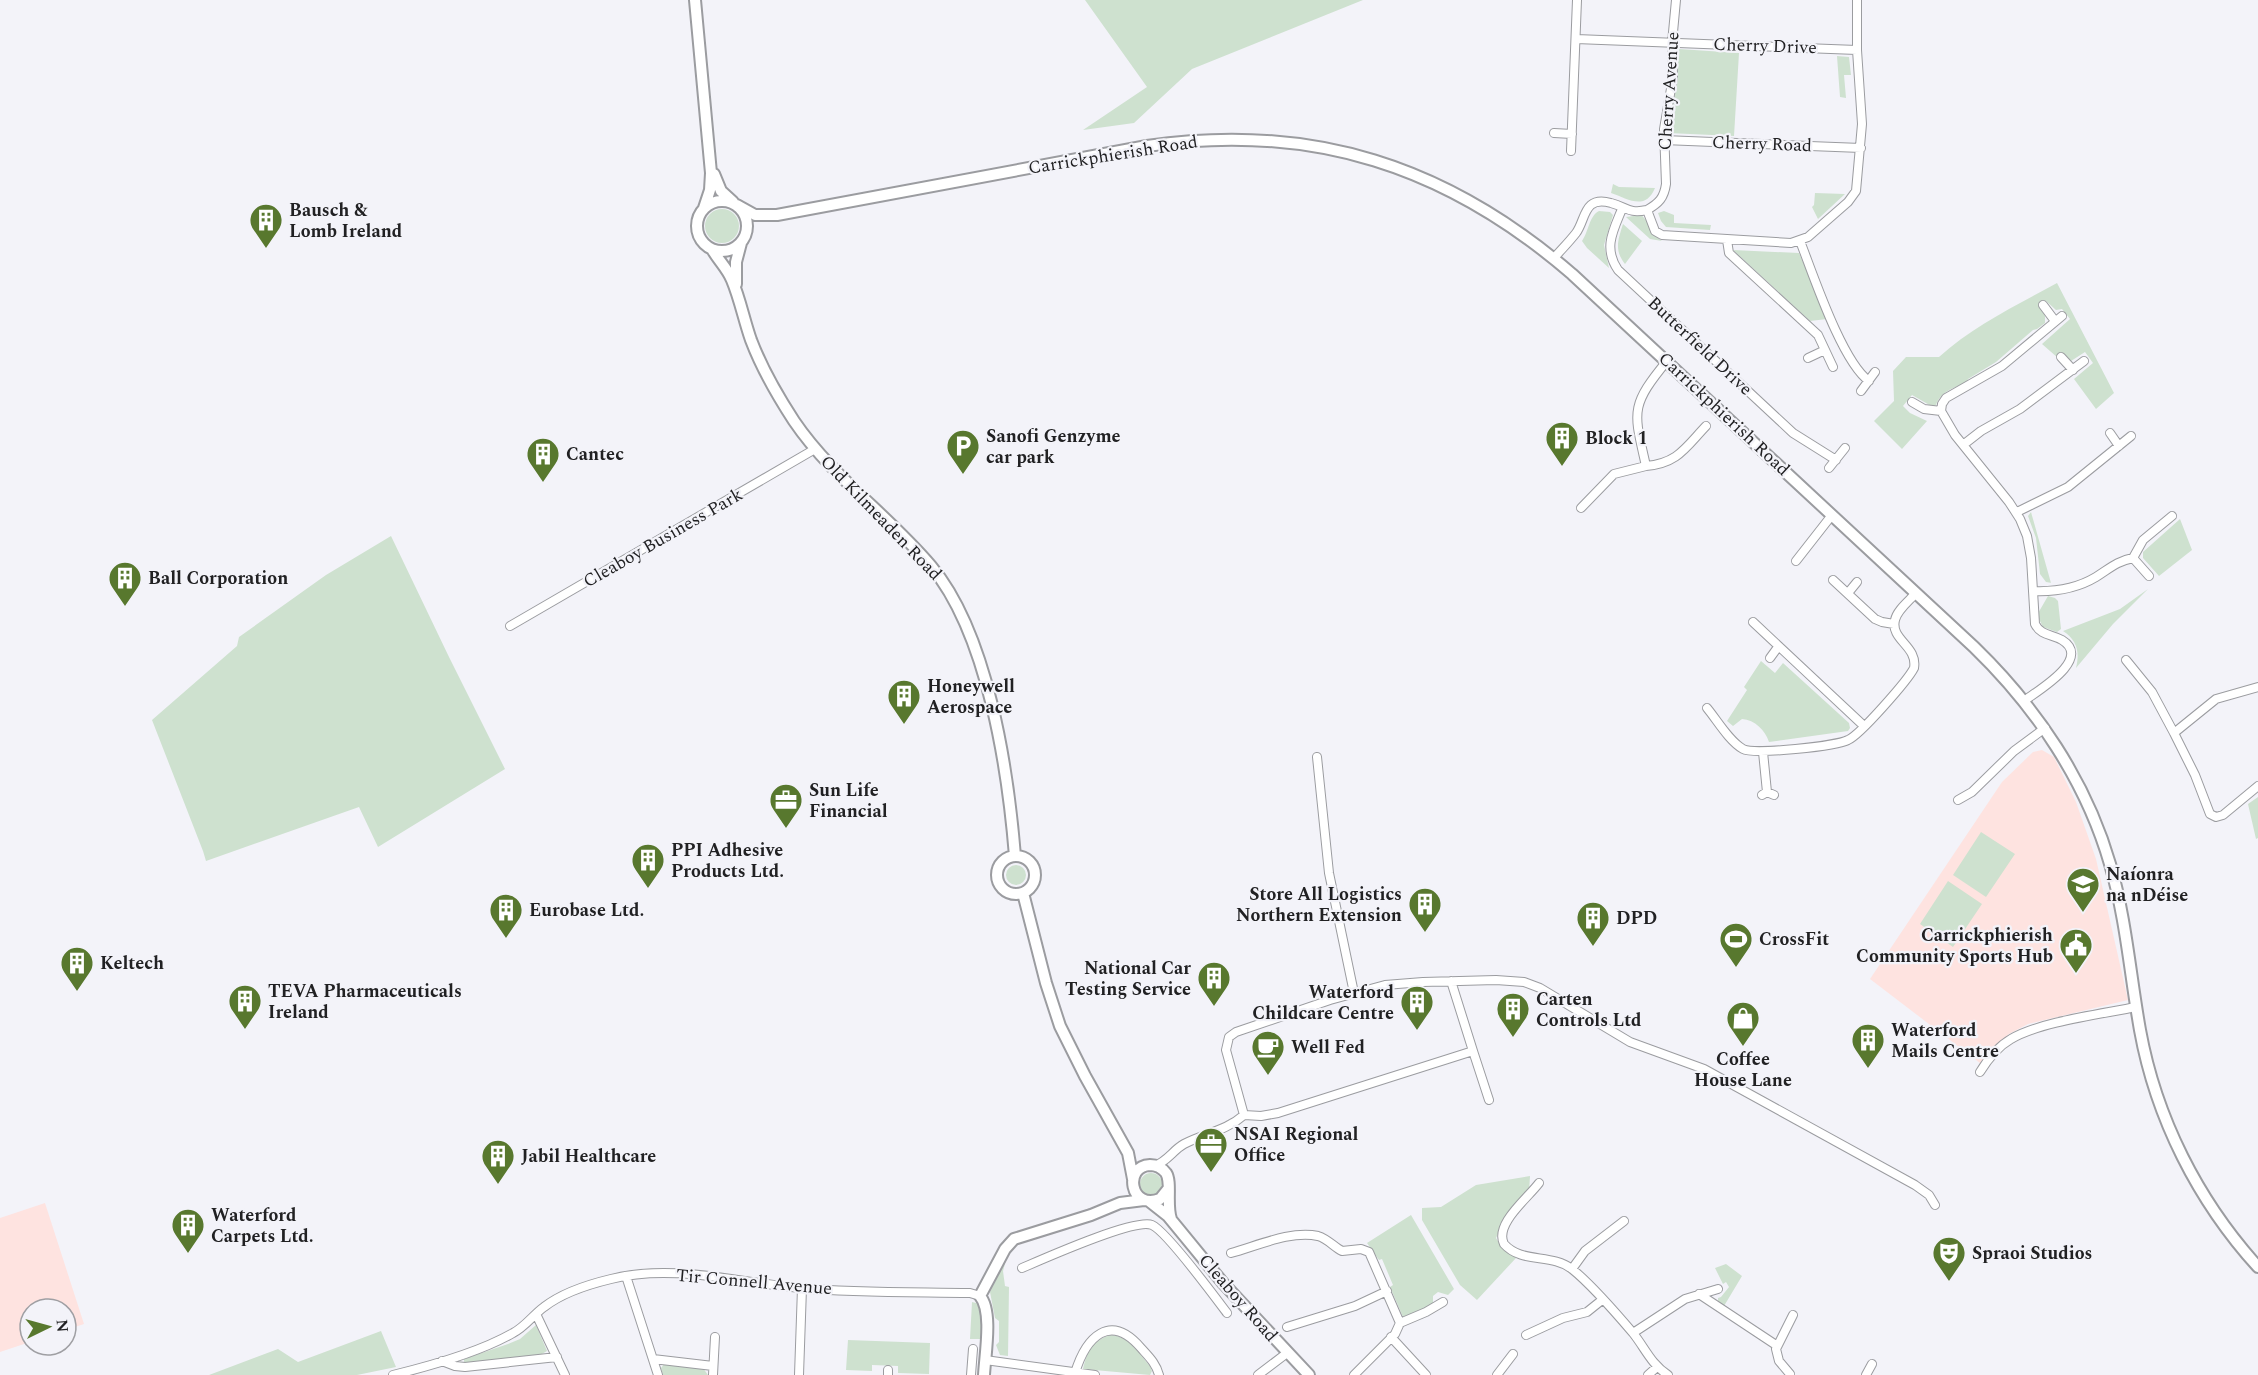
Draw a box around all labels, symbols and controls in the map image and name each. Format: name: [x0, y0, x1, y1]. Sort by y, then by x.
street label: Cherry Avenue: [1651, 31, 1687, 151]
street label: Cherry Drive: [1713, 31, 1817, 61]
street label: Carrickphierish Road: [1026, 128, 1200, 182]
street label: Cherry Road: [1711, 129, 1813, 159]
place label: Bausch & Lomb Ireland: [289, 197, 403, 245]
building icon: Bausch & Lomb Ireland: [248, 202, 284, 249]
street label: Butterfield Drive: [1641, 290, 1759, 402]
street label: Carrickphierish Road: [1652, 346, 1796, 482]
building icon: Block 1: [1544, 420, 1580, 467]
place label: Sanofi Genzyme car park: [986, 423, 1121, 471]
place label: Block 1: [1585, 425, 1648, 452]
parking icon: Sanofi Genzyme car park: [945, 428, 981, 475]
building icon: Cantec: [525, 436, 561, 483]
place label: Cantec: [566, 441, 624, 468]
street label: Old Kilmeaden Road: [814, 449, 948, 587]
street label: Cleaboy Business Park: [578, 481, 748, 595]
building icon: Ball Corporation: [107, 560, 143, 607]
place label: Ball Corporation: [148, 565, 288, 592]
place label: Honeywell Aerospace: [927, 673, 1015, 721]
building icon: Honeywell Aerospace: [886, 678, 922, 725]
place label: Sun Life Financial: [809, 777, 888, 825]
office icon: Sun Life Financial: [768, 782, 804, 829]
place label: PPI Adhesive Products Ltd.: [671, 837, 784, 885]
building icon: PPI Adhesive Products Ltd.: [630, 842, 666, 889]
place label: Naíonra na nDéise: [2106, 861, 2188, 909]
school or university icon: Naíonra na nDéise: [2065, 866, 2101, 913]
place label: Store All Logistics Northern Extension: [1236, 881, 1402, 929]
building icon: Store All Logistics Northern Extension: [1407, 886, 1443, 933]
building icon: Eurobase Ltd.: [488, 892, 524, 939]
place label: Eurobase Ltd.: [529, 897, 644, 924]
building icon: DPD: [1575, 900, 1611, 947]
place label: DPD: [1616, 905, 1657, 932]
sports icon: CrossFit: [1718, 921, 1754, 968]
place label: Carrickphierish Community Sports Hub: [1856, 922, 2053, 970]
place label: CrossFit: [1759, 926, 1829, 953]
public building icon: Carrickphierish Community Sports Hub: [2058, 927, 2094, 974]
building icon: Keltech: [59, 945, 95, 992]
place label: Keltech: [100, 950, 164, 977]
place label: National Car Testing Service: [1065, 955, 1191, 1003]
building icon: National Car Testing Service: [1196, 960, 1232, 1007]
place label: TEVA Pharmaceuticals Ireland: [268, 978, 462, 1026]
place label: Waterford Childcare Centre: [1252, 979, 1395, 1027]
building icon: TEVA Pharmaceuticals Ireland: [227, 983, 263, 1030]
building icon: Waterford Childcare Centre: [1399, 984, 1435, 1031]
place label: Carten Controls Ltd: [1536, 986, 1642, 1034]
building icon: Carten Controls Ltd: [1495, 991, 1531, 1038]
shop icon: Coffee House Lane: [1725, 1000, 1761, 1047]
place label: Waterford Mails Centre: [1891, 1017, 1999, 1065]
building icon: Waterford Mails Centre: [1850, 1022, 1886, 1069]
cafe icon: Well Fed: [1250, 1029, 1286, 1076]
place label: Well Fed: [1291, 1034, 1366, 1061]
place label: Coffee House Lane: [1694, 1046, 1792, 1094]
place label: NSAI Regional Office: [1234, 1121, 1358, 1169]
office icon: NSAI Regional Office: [1193, 1126, 1229, 1173]
building icon: Jabil Healthcare: [480, 1138, 516, 1185]
place label: Jabil Healthcare: [521, 1143, 656, 1170]
place label: Waterford Carpets Ltd.: [211, 1202, 314, 1250]
building icon: Waterford Carpets Ltd.: [170, 1207, 206, 1254]
theatre icon: Spraoi Studios: [1931, 1235, 1967, 1282]
place label: Spraoi Studios: [1972, 1240, 2092, 1267]
street label: Cleaboy Road: [1192, 1248, 1284, 1348]
street label: Tir Connell Avenue: [675, 1262, 833, 1302]
north arrow: [18, 1297, 78, 1357]
text: N: [49, 1318, 74, 1333]

